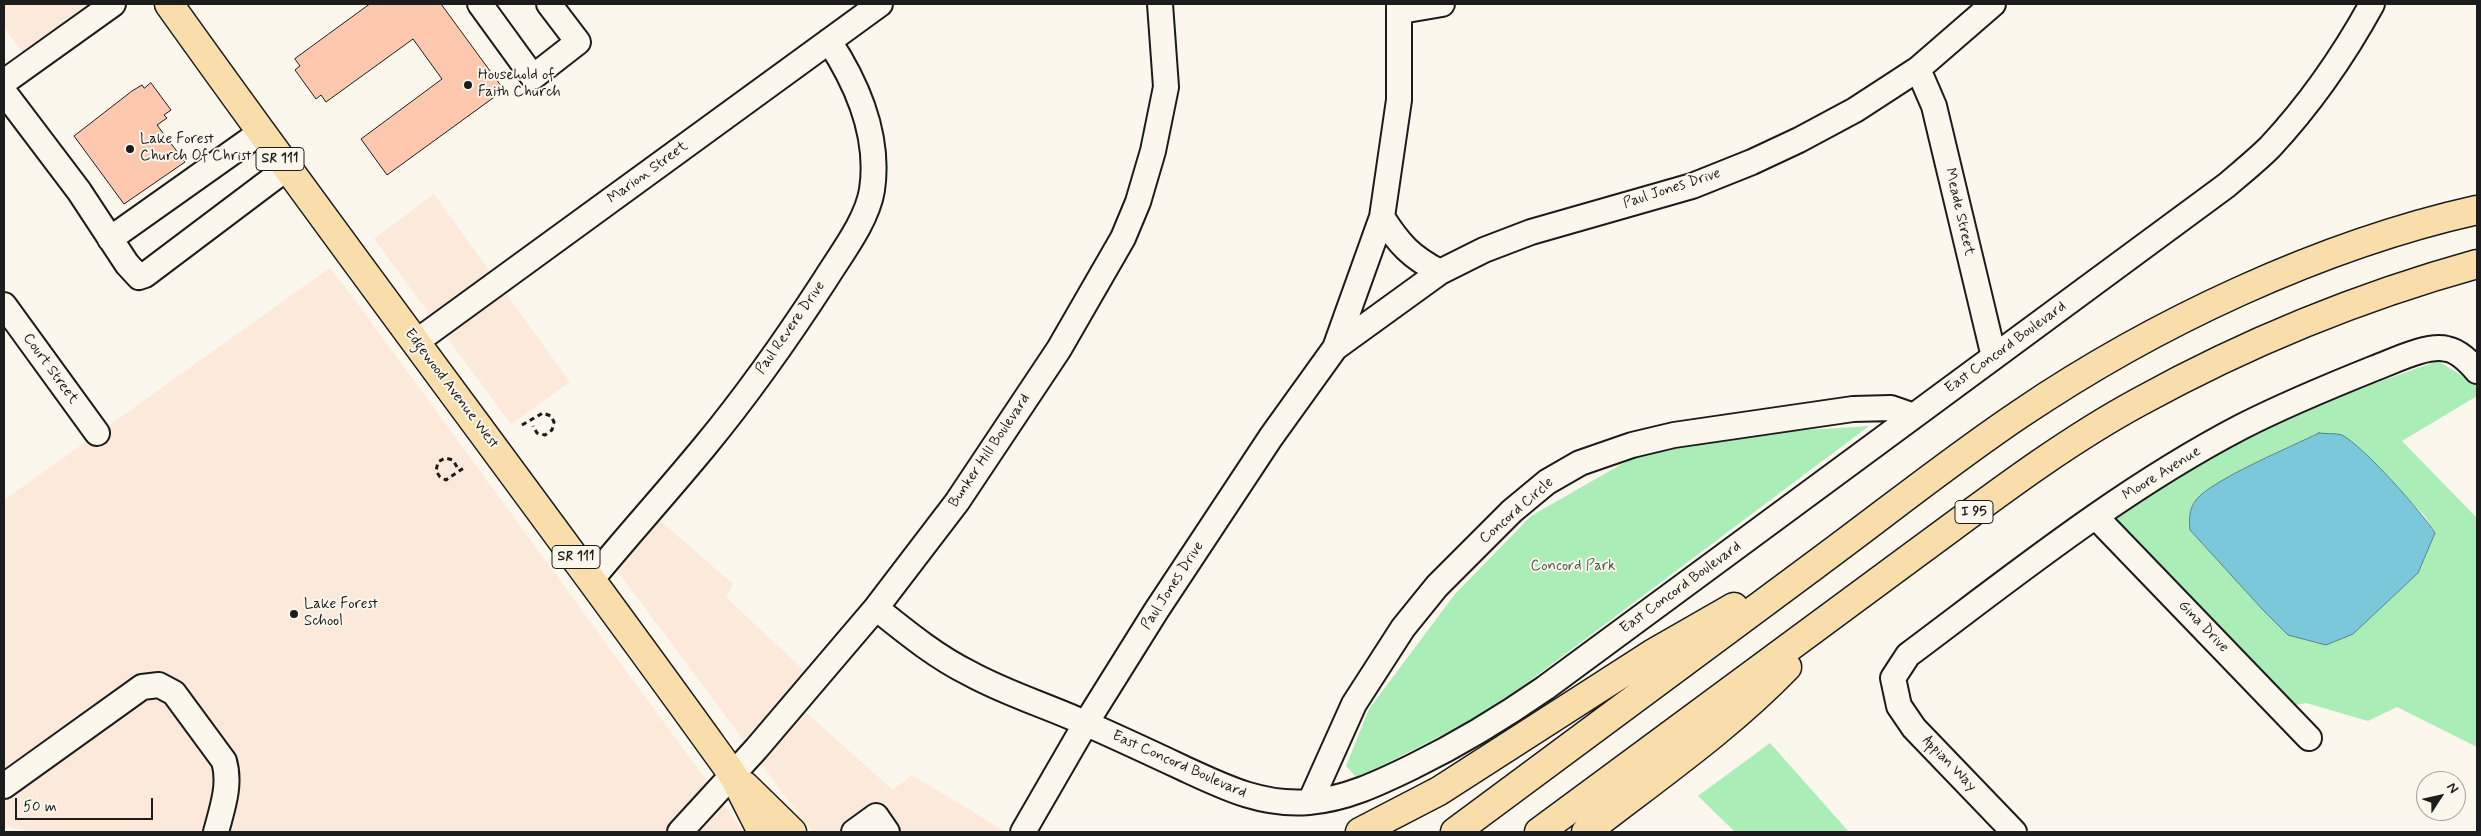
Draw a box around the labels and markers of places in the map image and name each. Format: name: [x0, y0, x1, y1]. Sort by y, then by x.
place label: Household of Faith Church: [478, 67, 561, 102]
marker: Household of Faith Church: [462, 79, 474, 91]
place label: Lake Forest Church Of Christ: [140, 131, 251, 166]
marker: Lake Forest Church Of Christ: [124, 143, 136, 155]
place label: Lake Forest School: [304, 596, 378, 631]
marker: Lake Forest School: [288, 608, 300, 620]

